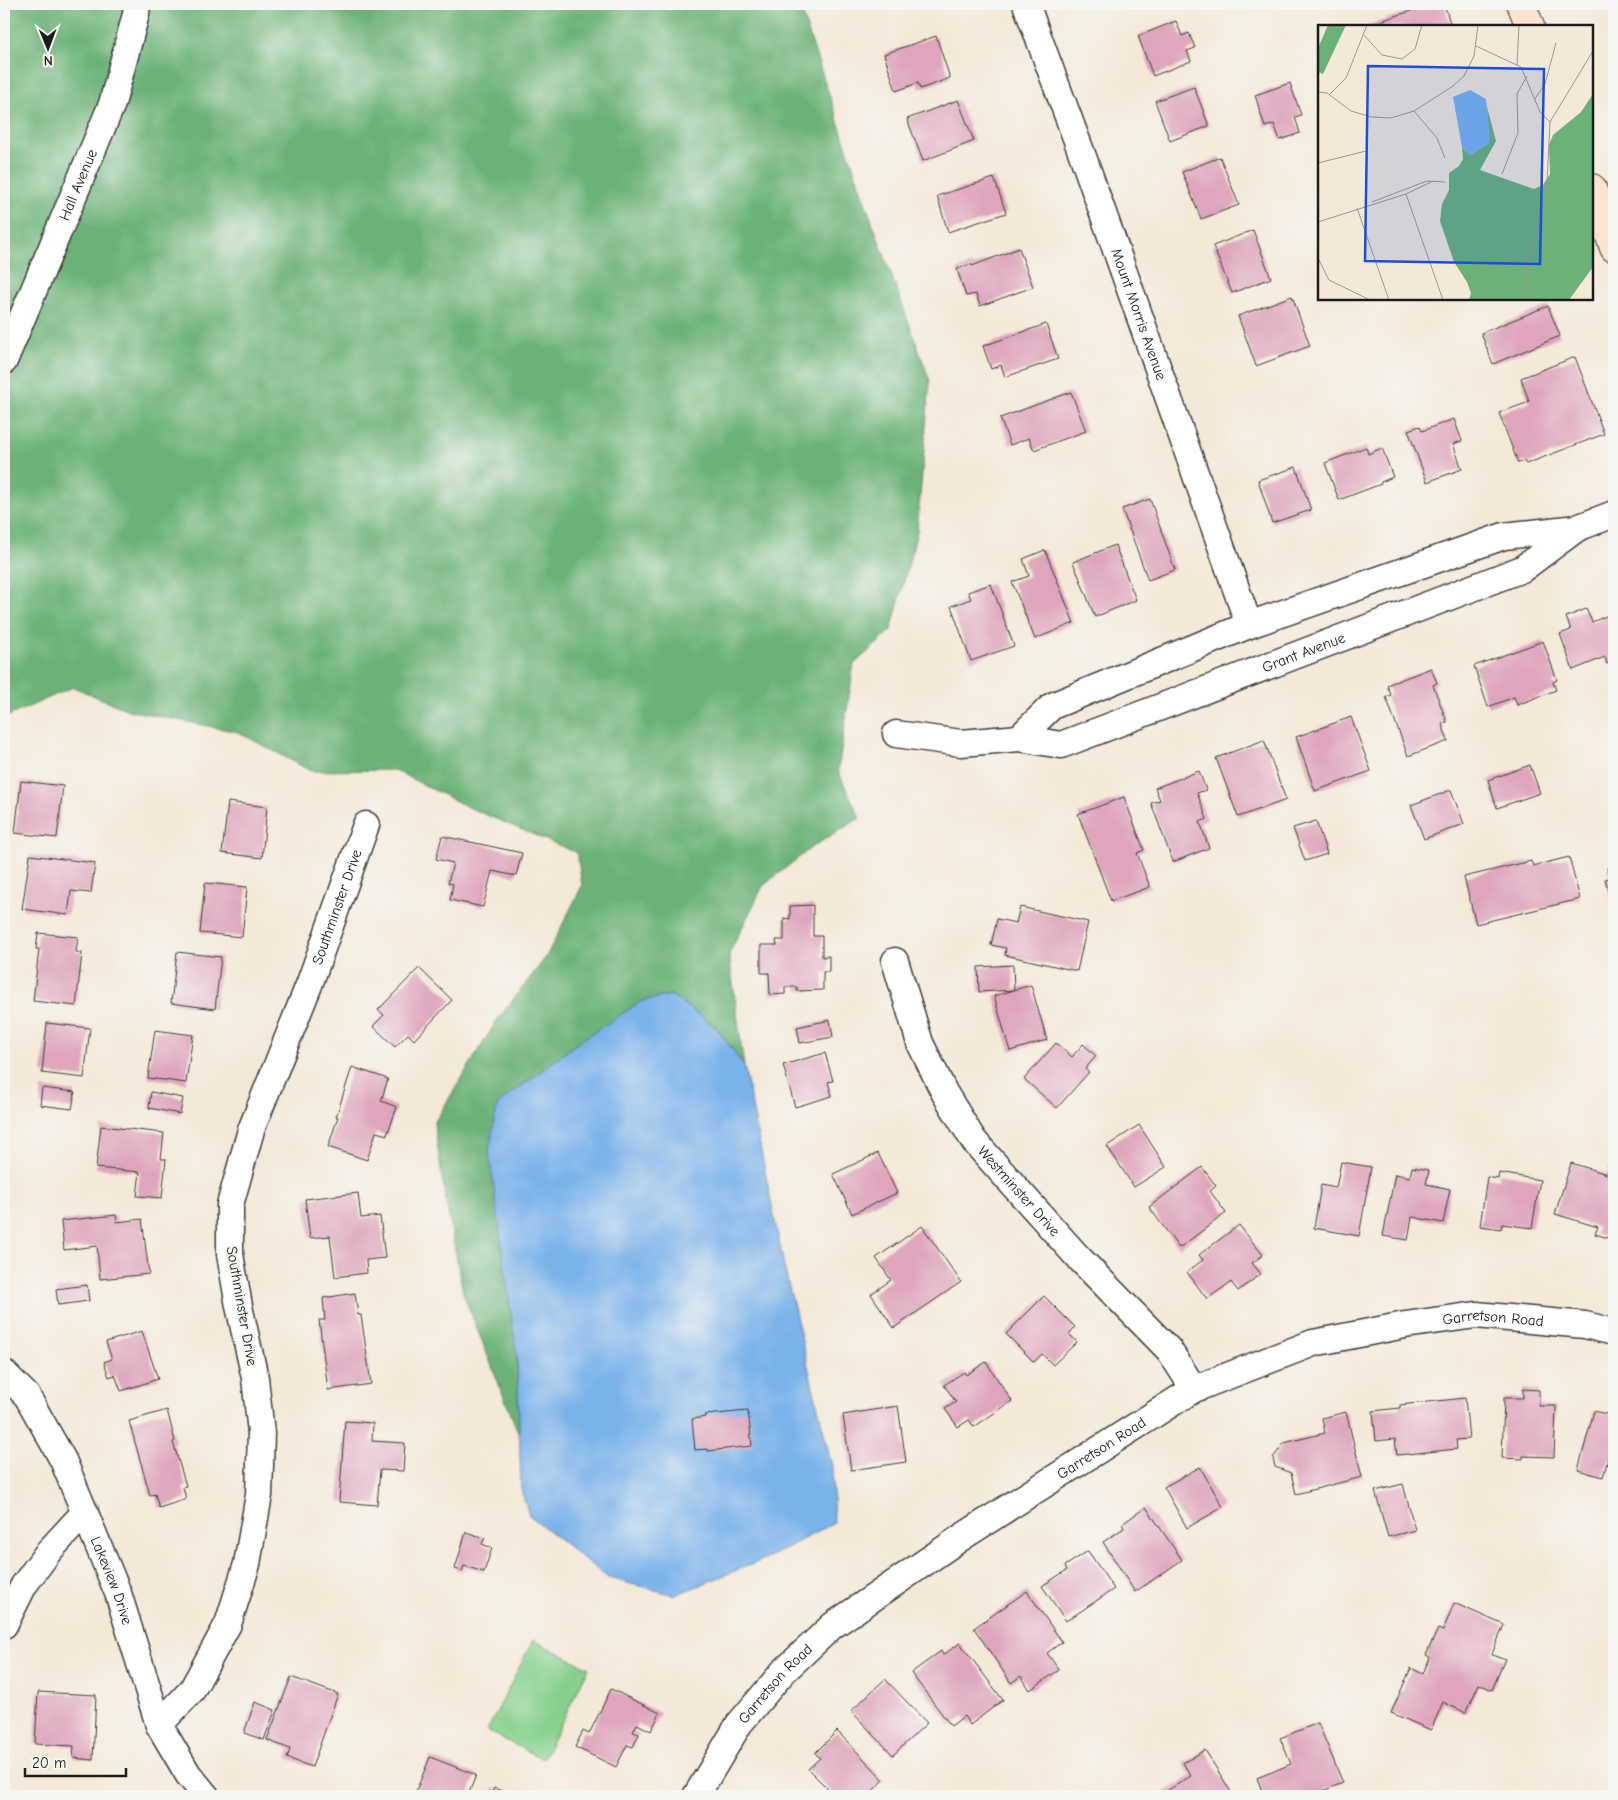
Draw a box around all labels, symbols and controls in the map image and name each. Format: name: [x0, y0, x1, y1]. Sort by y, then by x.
north arrow: [22, 22, 72, 72]
inset map: [1318, 25, 1593, 300]
text: N: [44, 52, 53, 69]
street label: Hall Avenue: [55, 146, 101, 223]
street label: Mount Morris Avenue: [1107, 246, 1171, 383]
street label: Grant Avenue: [1259, 628, 1348, 676]
street label: Southminster Drive: [308, 846, 366, 967]
street label: Westminster Drive: [974, 1142, 1064, 1240]
street label: Southminster Drive: [223, 1245, 261, 1368]
street label: Garretson Road: [1441, 1306, 1544, 1330]
street label: Garretson Road: [1054, 1413, 1149, 1483]
street label: Lakeview Drive: [87, 1534, 136, 1627]
street label: Garretson Road: [734, 1640, 816, 1727]
scale bar: [25, 1745, 126, 1777]
text: 20 m: [32, 1754, 66, 1772]

